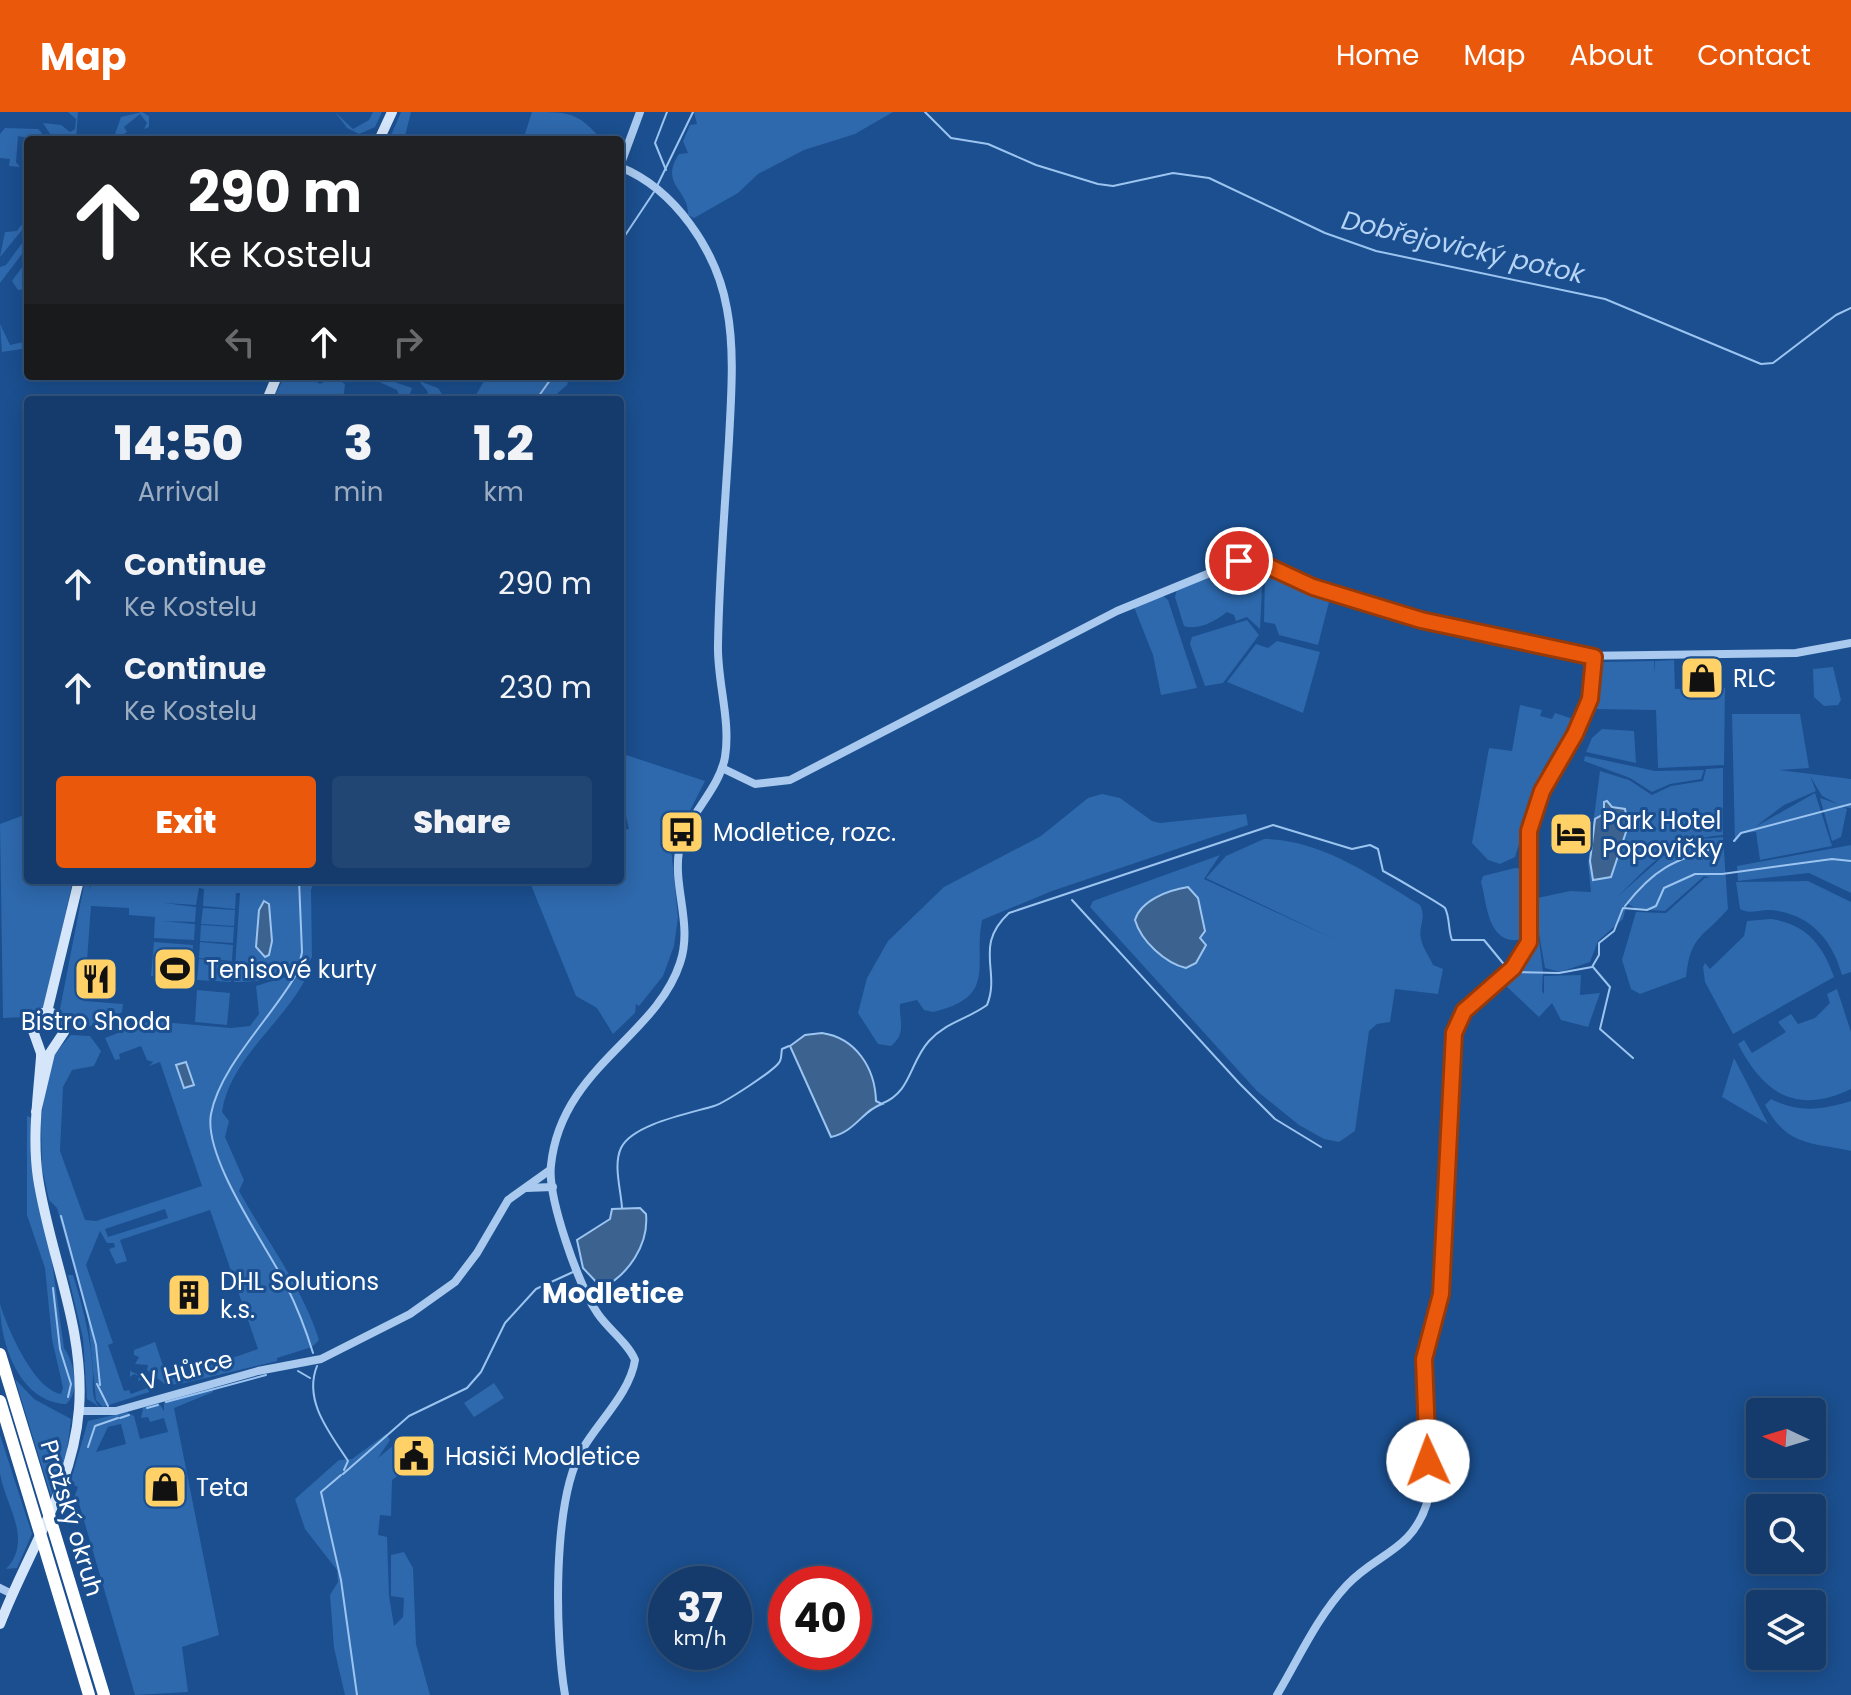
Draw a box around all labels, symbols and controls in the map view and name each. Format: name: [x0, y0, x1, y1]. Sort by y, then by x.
text: Map: [40, 30, 127, 83]
text: Home: [1336, 36, 1419, 75]
text: Map: [1463, 36, 1525, 75]
text: About: [1569, 36, 1653, 75]
text: Contact: [1697, 36, 1811, 75]
text: 290 m: [188, 153, 362, 232]
icon: ahead: [56, 168, 160, 272]
water label: Dobřejovický potok: [1338, 202, 1589, 293]
text: Ke Kostelu: [188, 229, 372, 280]
icon: left: [218, 320, 262, 364]
icon: ahead: [302, 320, 346, 364]
icon: right: [386, 320, 430, 364]
text: 14:50: [114, 410, 243, 477]
text: 3: [344, 410, 373, 477]
text: 1.2: [473, 410, 534, 477]
text: Arrival: [138, 474, 220, 510]
text: min: [334, 474, 383, 510]
text: km: [484, 474, 524, 510]
pin: [1205, 527, 1273, 595]
icon: arrive: [1217, 539, 1261, 583]
text: Continue: [124, 543, 266, 586]
icon: ahead: [56, 562, 100, 606]
text: 290 m: [498, 562, 592, 605]
text: Ke Kostelu: [124, 589, 257, 625]
text: Continue: [124, 647, 266, 690]
shop icon: RLC: [1678, 654, 1726, 702]
place label: RLC: [1733, 662, 1777, 695]
icon: ahead: [56, 666, 100, 710]
text: 230 m: [499, 666, 592, 709]
text: Ke Kostelu: [124, 693, 257, 729]
button: Exit: [56, 776, 316, 868]
button: Share: [332, 776, 592, 868]
place label: Park Hotel Popovičky: [1602, 804, 1723, 865]
bus stop icon: Modletice, rozc.: [658, 808, 706, 856]
hotel icon: Park Hotel Popovičky: [1547, 810, 1595, 858]
place label: Modletice, rozc.: [713, 816, 896, 849]
sports icon: Tenisové kurty: [151, 945, 199, 993]
place label: Tenisové kurty: [206, 953, 377, 986]
restaurant icon: Bistro Shoda: [72, 955, 120, 1003]
place label: Bistro Shoda: [21, 1005, 171, 1038]
place label: DHL Solutions k.s.: [220, 1265, 379, 1326]
building icon: DHL Solutions k.s.: [165, 1271, 213, 1319]
district label: Modletice: [542, 1274, 684, 1313]
street label: V Hůrce: [138, 1342, 236, 1398]
north arrow: [1746, 1398, 1826, 1478]
map controls: [1746, 1398, 1826, 1670]
position arrow: [1386, 1419, 1470, 1503]
public building icon: Hasiči Modletice: [390, 1432, 438, 1480]
street label: Pražský okruh: [33, 1436, 111, 1600]
place label: Hasiči Modletice: [445, 1440, 640, 1473]
shop icon: Teta: [141, 1463, 189, 1511]
place label: Teta: [196, 1471, 249, 1504]
button: search: [1746, 1494, 1826, 1574]
speed limit sign: 40: [768, 1566, 872, 1670]
text: 37: [677, 1580, 723, 1636]
button: layers: [1746, 1590, 1826, 1670]
text: km/h: [673, 1624, 727, 1652]

